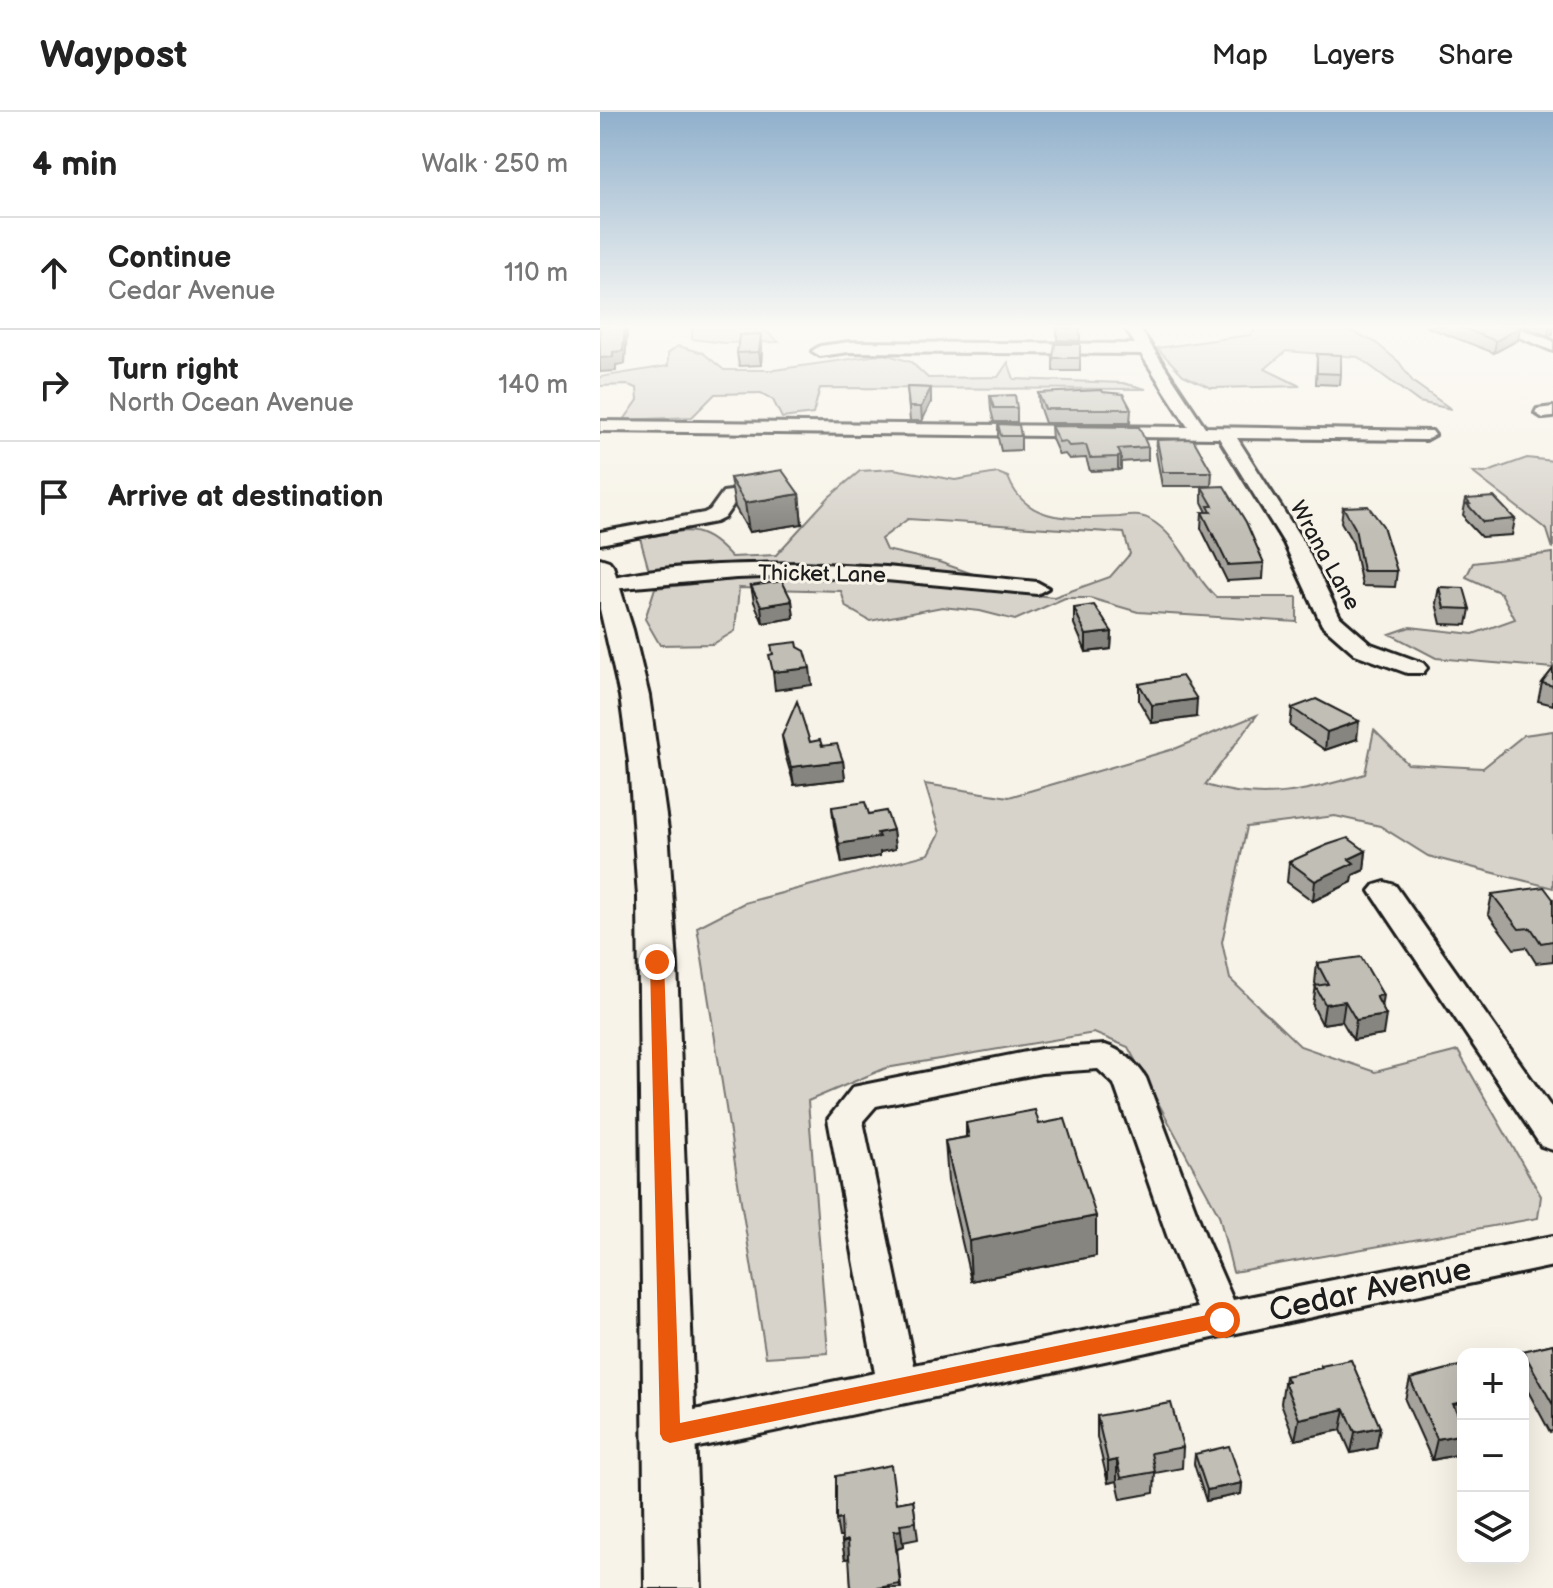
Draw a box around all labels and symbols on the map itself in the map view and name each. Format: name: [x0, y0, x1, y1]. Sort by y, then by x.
street label: Wrana Lane: [1284, 496, 1366, 615]
street label: Thicket Lane: [758, 560, 886, 589]
route end: [639, 944, 675, 980]
street label: Cedar Avenue: [1266, 1250, 1475, 1331]
route start: [1204, 1302, 1240, 1338]

